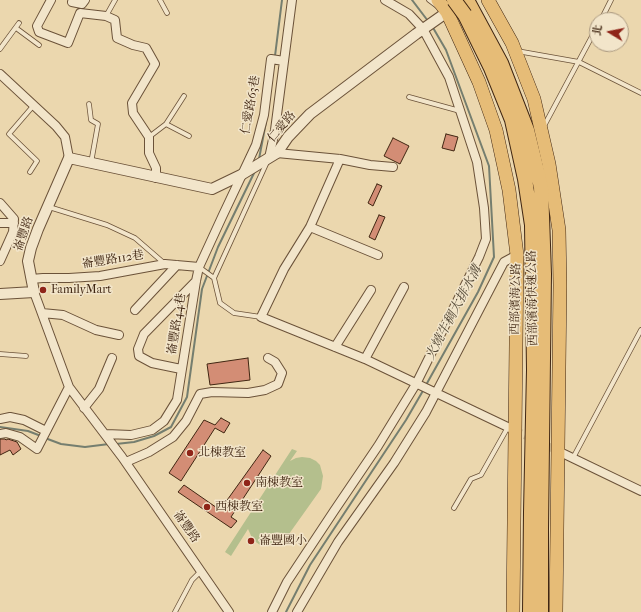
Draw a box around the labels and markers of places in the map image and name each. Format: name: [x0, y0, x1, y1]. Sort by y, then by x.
place label: FamilyMart: [51, 283, 112, 297]
marker: FamilyMart: [38, 285, 48, 295]
place label: 北棟教室: [198, 446, 246, 460]
marker: 北棟教室: [185, 448, 195, 458]
place label: 南棟教室: [255, 476, 303, 490]
marker: 南棟教室: [242, 478, 252, 488]
place label: 西棟教室: [215, 500, 263, 514]
marker: 西棟教室: [202, 502, 212, 512]
place label: 崙豐國小: [259, 534, 307, 548]
marker: 崙豐國小: [246, 536, 256, 546]

